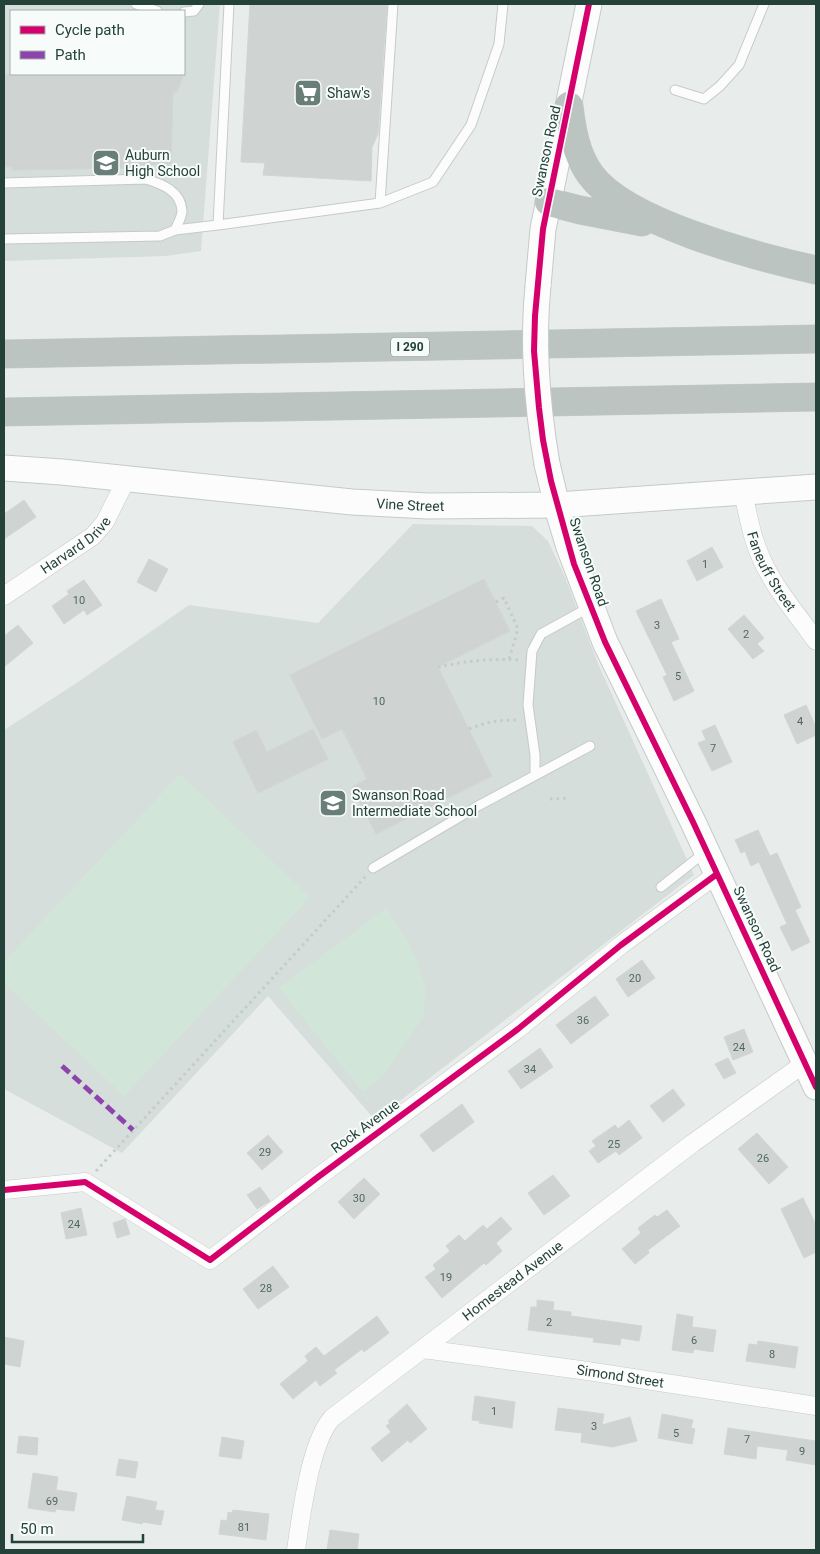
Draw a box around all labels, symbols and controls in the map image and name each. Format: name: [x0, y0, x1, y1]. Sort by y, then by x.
legend: [10, 10, 185, 75]
text: Cycle path: [55, 21, 125, 39]
text: Path: [55, 46, 86, 64]
supermarket icon: Shaw's: [293, 78, 323, 108]
place label: Shaw's: [327, 85, 370, 101]
street label: Swanson Road: [529, 104, 563, 198]
place label: Auburn High School: [125, 147, 200, 179]
school or university icon: Auburn High School: [91, 148, 121, 178]
road number: I 290: [391, 338, 429, 357]
street label: Vine Street: [376, 495, 445, 514]
street label: Harvard Drive: [38, 515, 114, 577]
street label: Swanson Road: [566, 516, 612, 608]
street label: Faneuff Street: [744, 530, 800, 615]
house number: 1: [702, 558, 708, 571]
house number: 10: [73, 594, 85, 607]
house number: 3: [654, 619, 660, 632]
house number: 2: [743, 628, 749, 641]
house number: 5: [675, 670, 681, 683]
house number: 10: [373, 695, 385, 708]
house number: 4: [797, 715, 803, 728]
house number: 7: [710, 742, 716, 755]
place label: Swanson Road Intermediate School: [352, 787, 477, 819]
school or university icon: Swanson Road Intermediate School: [318, 788, 348, 818]
street label: Swanson Road: [730, 884, 784, 974]
house number: 20: [629, 972, 641, 985]
house number: 36: [577, 1014, 589, 1027]
house number: 24: [733, 1041, 745, 1054]
house number: 34: [524, 1063, 536, 1076]
street label: Rock Avenue: [328, 1096, 402, 1156]
house number: 25: [608, 1138, 620, 1151]
house number: 29: [259, 1146, 271, 1159]
house number: 26: [757, 1152, 769, 1165]
house number: 30: [353, 1192, 365, 1205]
house number: 24: [68, 1218, 80, 1231]
street label: Homestead Avenue: [459, 1237, 566, 1324]
house number: 19: [440, 1271, 452, 1284]
house number: 28: [260, 1282, 272, 1295]
house number: 2: [546, 1316, 552, 1329]
house number: 6: [691, 1334, 697, 1347]
house number: 8: [769, 1348, 775, 1361]
street label: Simond Street: [576, 1361, 665, 1391]
house number: 1: [491, 1405, 497, 1418]
house number: 3: [591, 1420, 597, 1433]
house number: 5: [673, 1427, 679, 1440]
house number: 7: [744, 1433, 750, 1446]
house number: 9: [799, 1445, 805, 1458]
house number: 69: [46, 1495, 58, 1508]
scale bar: [12, 1512, 144, 1544]
text: 50 m: [20, 1520, 54, 1538]
house number: 81: [238, 1521, 250, 1534]

